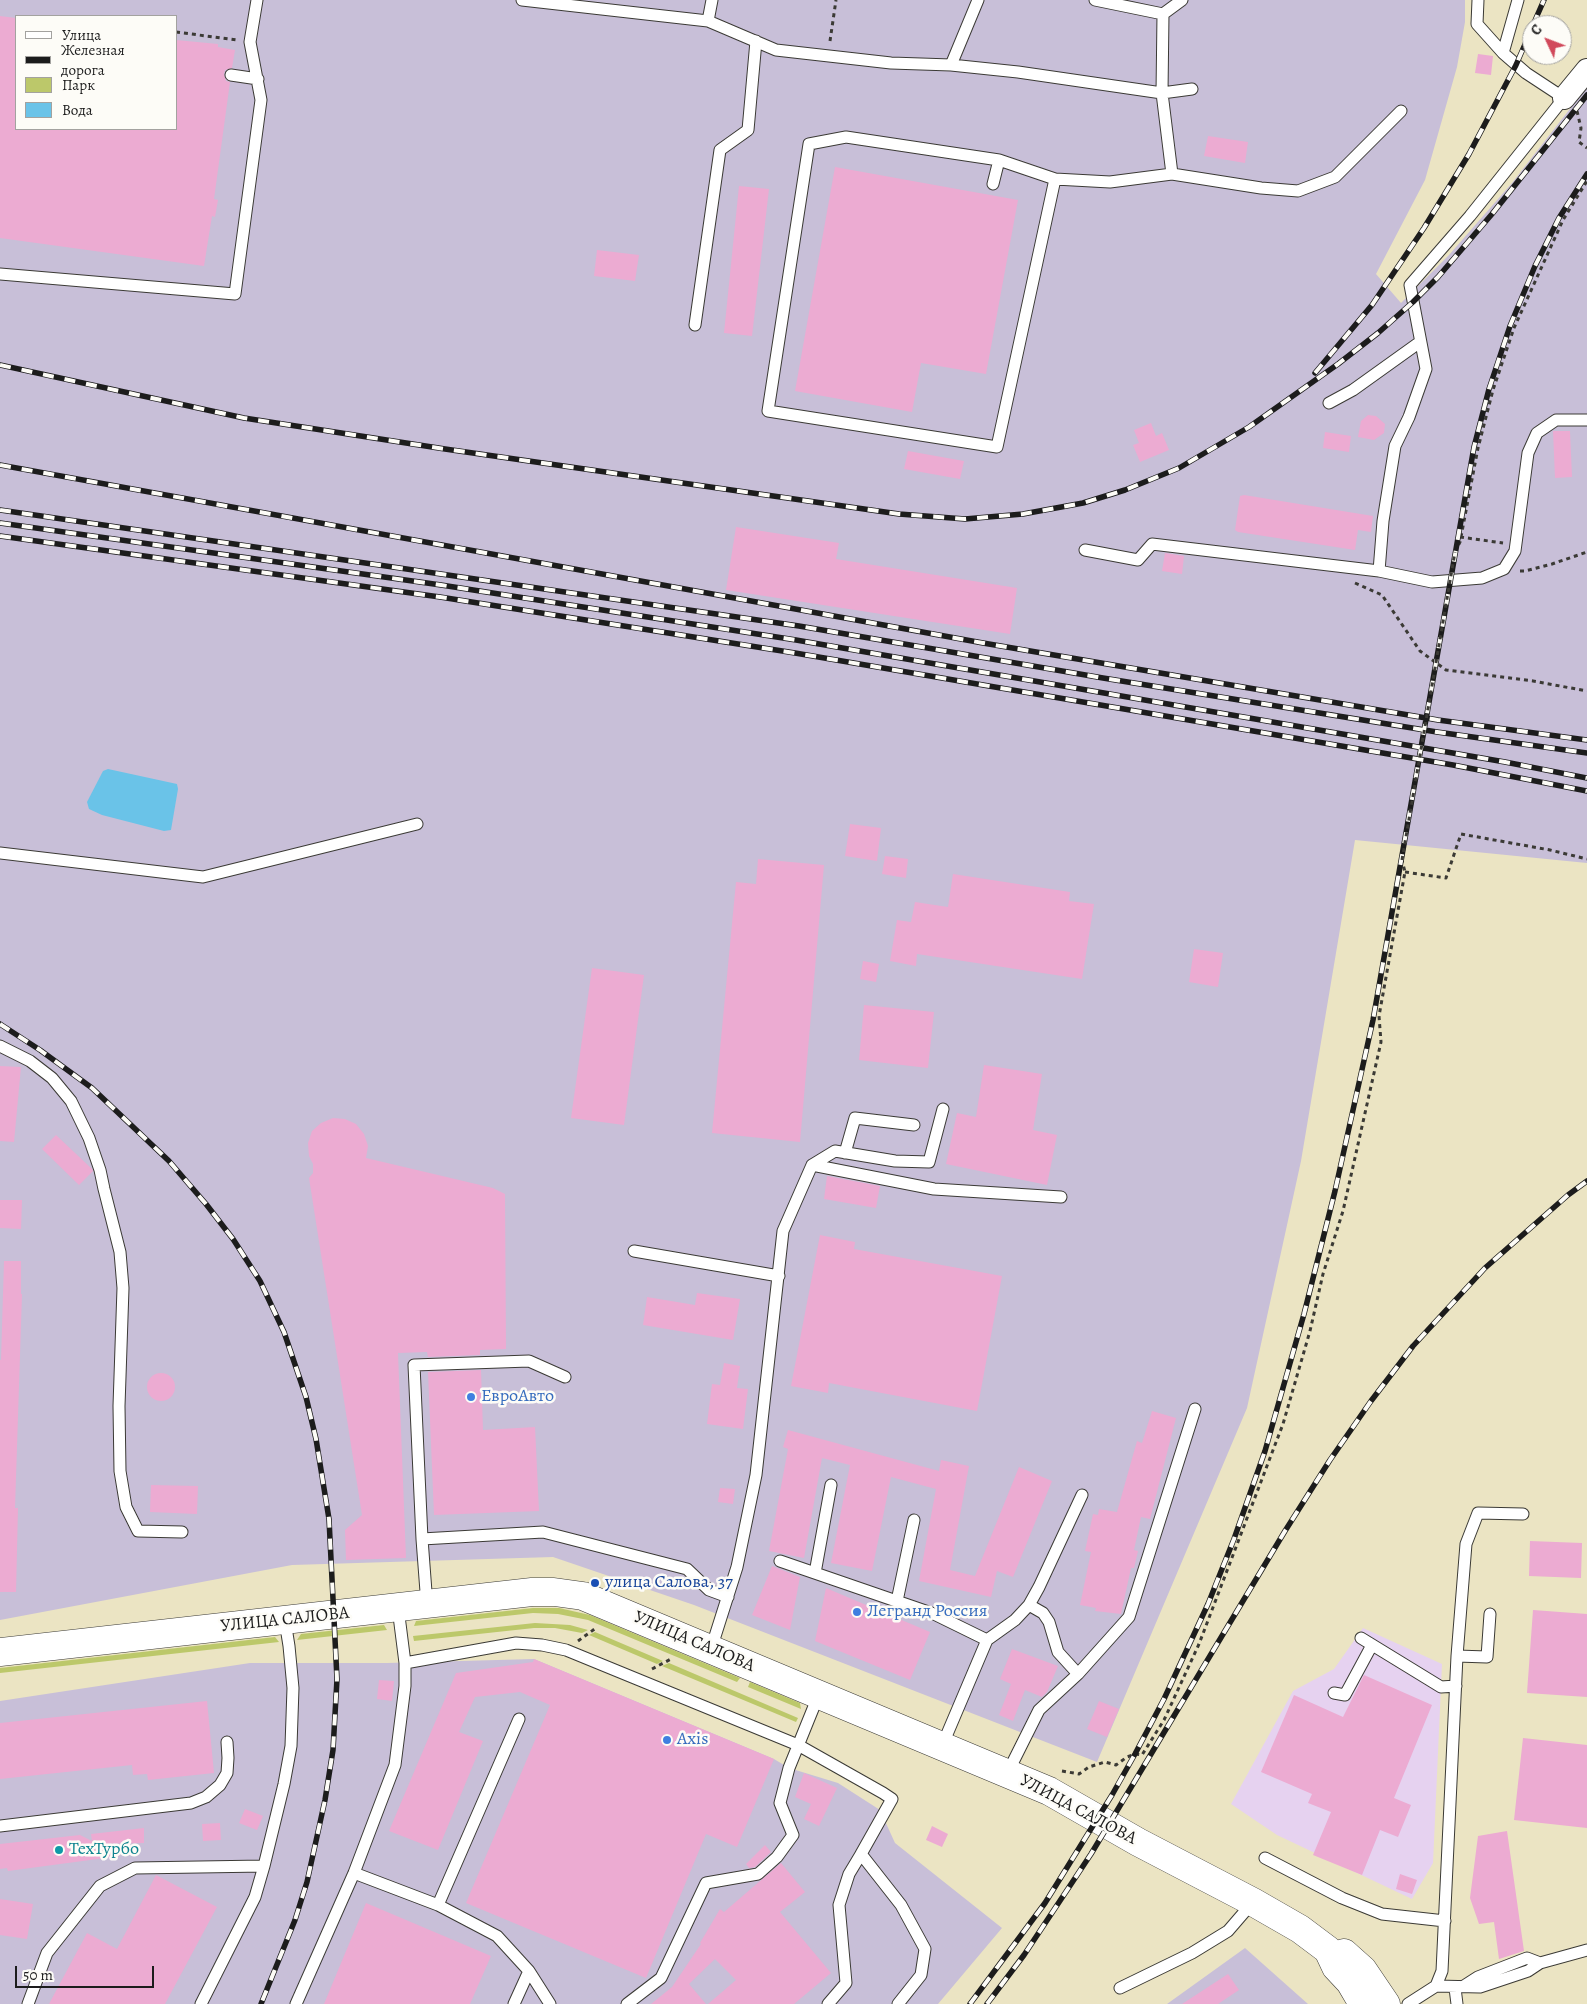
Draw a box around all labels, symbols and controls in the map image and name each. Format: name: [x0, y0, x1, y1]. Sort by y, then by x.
legend: [15, 15, 178, 130]
north arrow: [1522, 15, 1572, 65]
text: С: [1527, 20, 1546, 40]
text: Улица: [62, 25, 101, 45]
text: Железная дорога: [61, 40, 125, 80]
text: Парк: [62, 75, 95, 95]
text: Вода: [62, 100, 93, 120]
place label: ЕвроАвто: [481, 1386, 554, 1408]
marker: ЕвроАвто: [465, 1391, 477, 1403]
place label: улица Салова, 37: [605, 1572, 733, 1594]
marker: улица Салова, 37: [589, 1577, 601, 1589]
place label: Легранд Россия: [867, 1601, 987, 1623]
street label: УЛИЦА САЛОВА: [220, 1602, 350, 1638]
marker: Легранд Россия: [851, 1606, 863, 1618]
street label: УЛИЦА САЛОВА: [630, 1607, 758, 1677]
place label: Axis: [677, 1729, 708, 1751]
marker: Axis: [661, 1734, 673, 1746]
street label: УЛИЦА САЛОВА: [1016, 1770, 1140, 1850]
place label: ТехТурбо: [69, 1839, 139, 1861]
marker: ТехТурбо: [53, 1844, 65, 1856]
scale bar: [18, 1956, 156, 1988]
text: 50 m: [23, 1965, 53, 1985]

